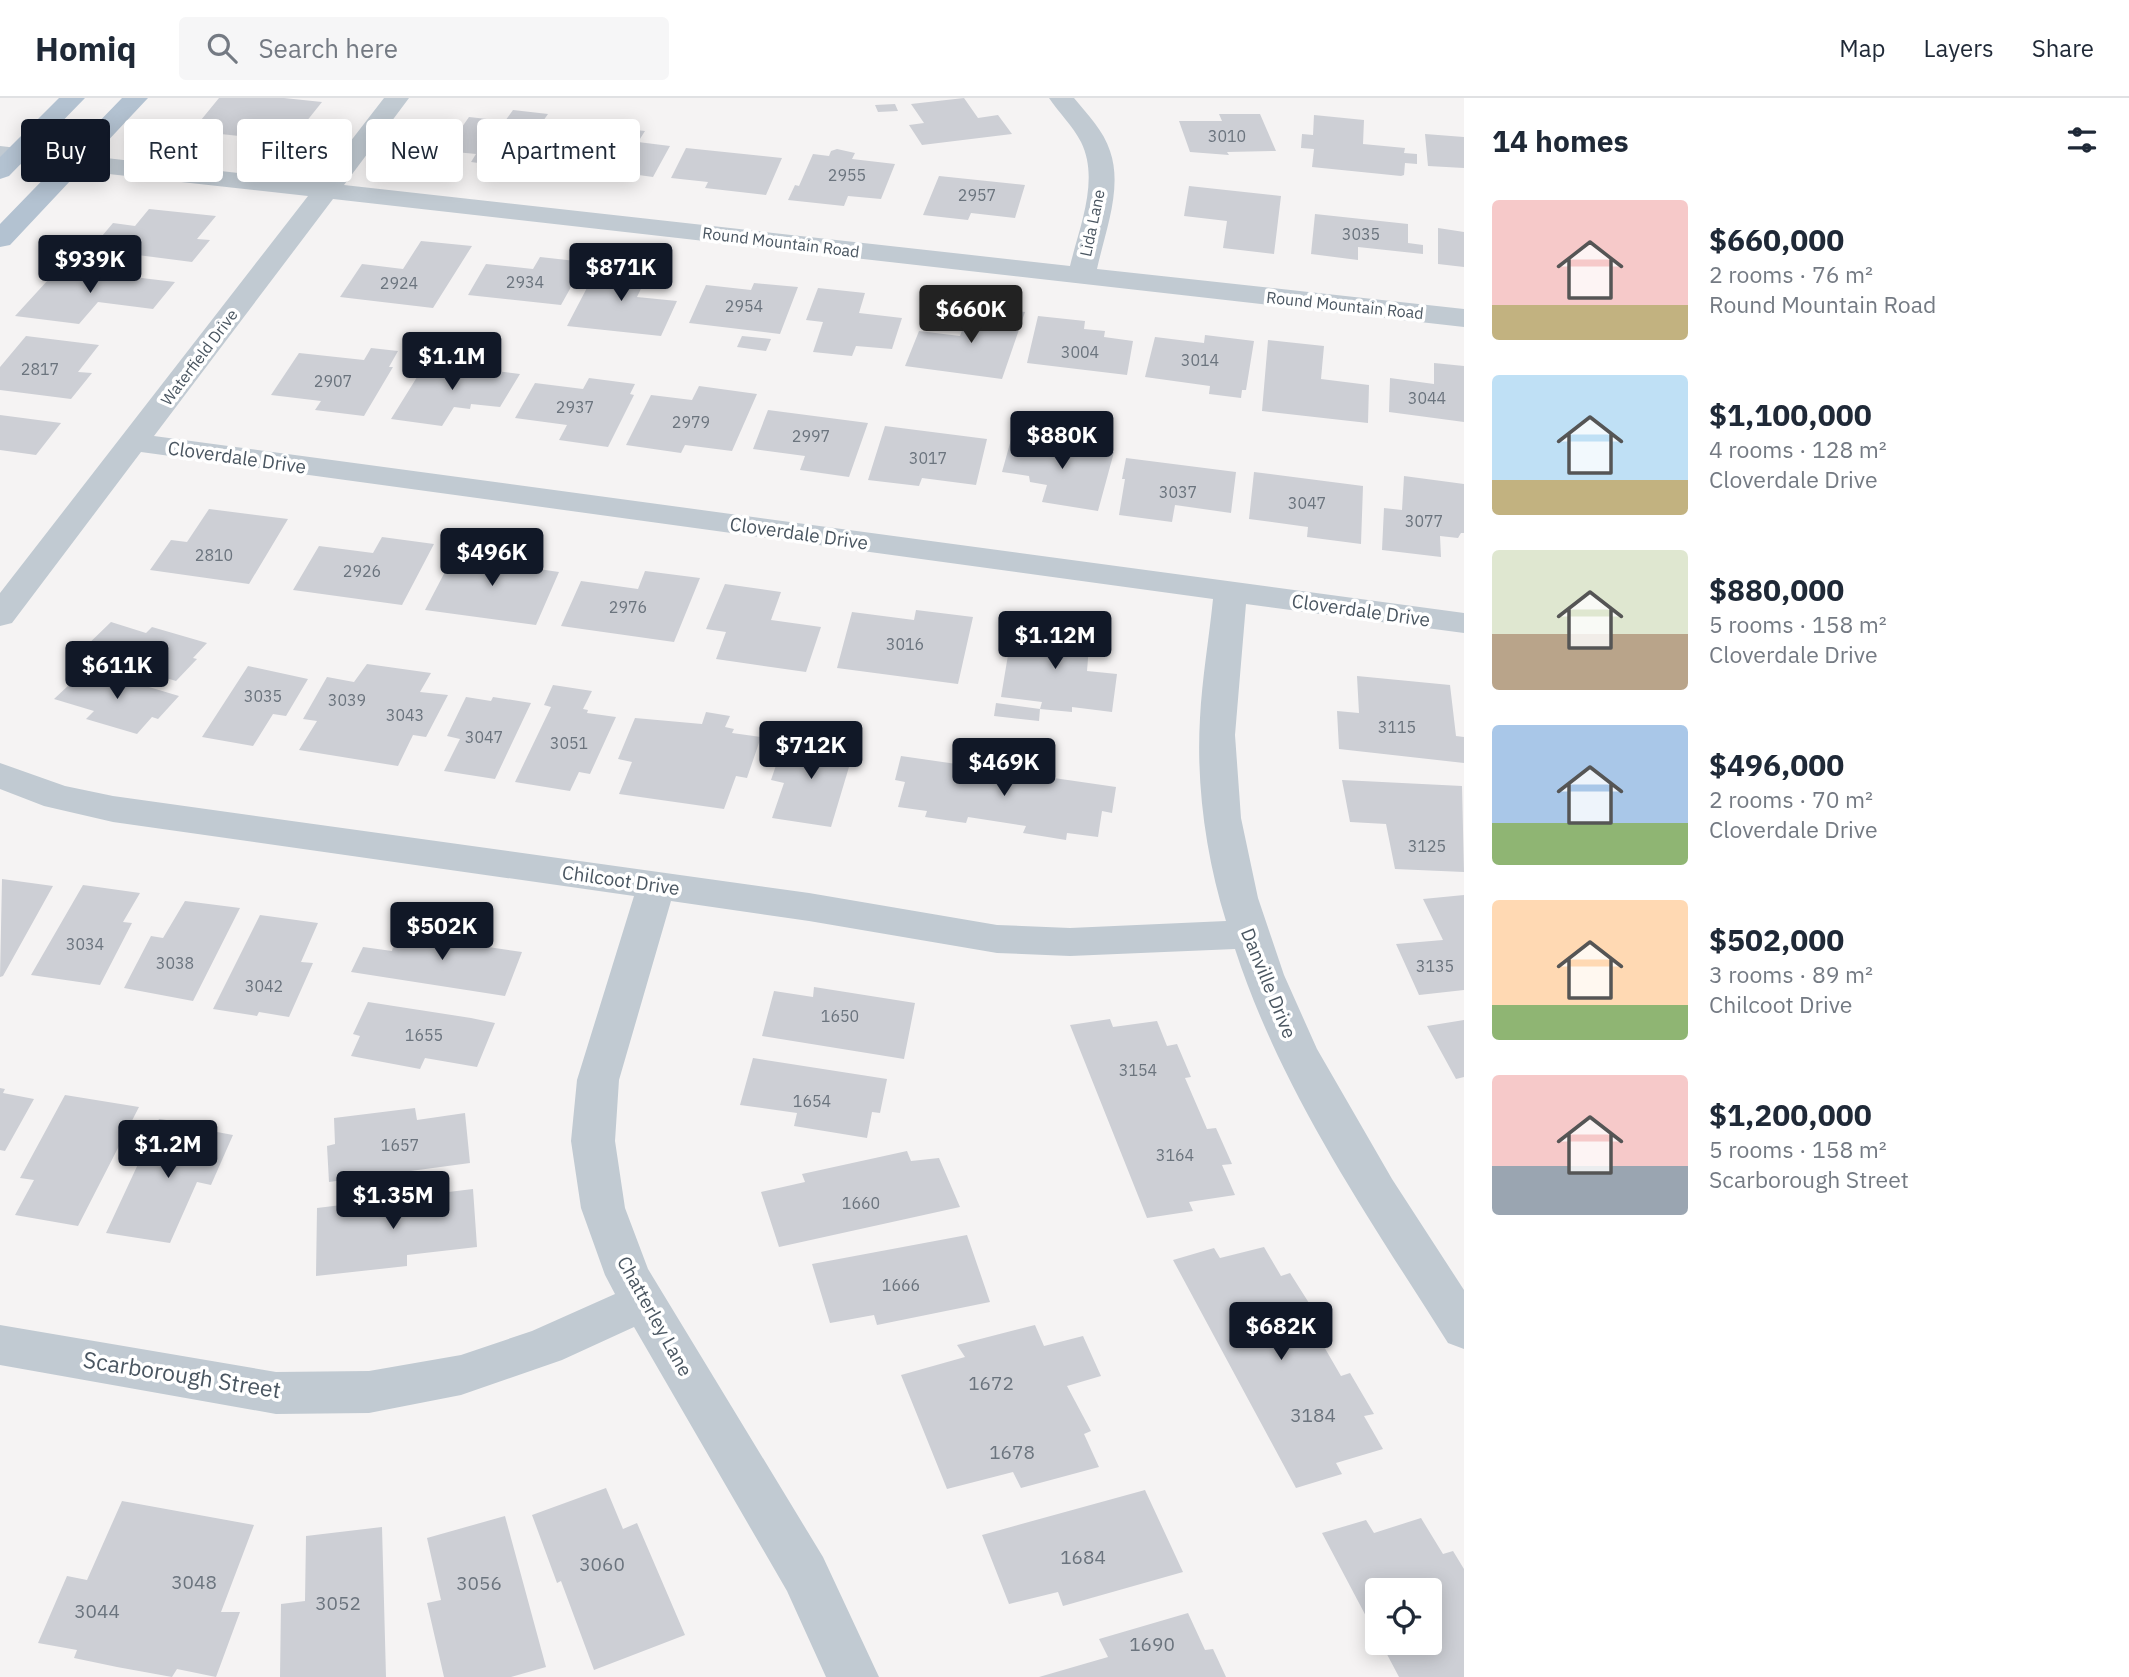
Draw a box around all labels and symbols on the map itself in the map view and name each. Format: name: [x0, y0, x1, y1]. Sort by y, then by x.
house number: 3010: [1208, 126, 1246, 146]
house number: 2955: [828, 165, 866, 185]
house number: 2957: [958, 185, 996, 205]
street label: Lida Lane: [1075, 187, 1109, 258]
street label: Round Mountain Road: [701, 222, 861, 262]
house number: 3035: [1342, 224, 1380, 244]
pin: $939K: [41, 236, 139, 295]
pin: $871K: [572, 244, 670, 303]
house number: 2934: [506, 272, 544, 292]
house number: 2924: [380, 273, 418, 293]
pin: $660K: [922, 286, 1020, 345]
street label: Round Mountain Road: [1265, 287, 1425, 323]
house number: 2954: [725, 296, 763, 316]
street label: Waterfield Drive: [156, 305, 242, 409]
pin: $1.1M: [403, 332, 501, 392]
house number: 3004: [1061, 342, 1099, 362]
house number: 3014: [1181, 350, 1219, 370]
house number: 2817: [21, 359, 59, 379]
house number: 2907: [314, 371, 352, 391]
house number: 3044: [1408, 388, 1446, 408]
house number: 2937: [556, 397, 594, 417]
house number: 2979: [672, 412, 710, 432]
pin: $880K: [1013, 412, 1111, 471]
house number: 2997: [792, 426, 830, 446]
street label: Cloverdale Drive: [166, 435, 308, 479]
house number: 3017: [909, 448, 947, 468]
house number: 3037: [1159, 482, 1197, 502]
house number: 3047: [1288, 493, 1326, 513]
street label: Cloverdale Drive: [728, 511, 870, 555]
house number: 3077: [1405, 511, 1443, 531]
pin: $496K: [443, 528, 541, 588]
house number: 2810: [195, 545, 233, 565]
house number: 2926: [343, 561, 381, 581]
street label: Cloverdale Drive: [1290, 588, 1432, 632]
house number: 2976: [609, 597, 647, 617]
pin: $1.12M: [998, 612, 1112, 671]
house number: 3016: [886, 634, 924, 654]
pin: $611K: [68, 642, 166, 701]
house number: 3035: [244, 686, 282, 706]
house number: 3039: [328, 690, 366, 710]
house number: 3043: [386, 705, 424, 725]
house number: 3115: [1378, 717, 1416, 737]
pin: $712K: [762, 722, 860, 781]
house number: 3047: [465, 727, 503, 747]
house number: 3051: [550, 733, 588, 753]
pin: $469K: [955, 738, 1053, 798]
house number: 3125: [1408, 836, 1446, 856]
street label: Chilcoot Drive: [561, 860, 681, 900]
pin: $502K: [393, 902, 491, 962]
street label: Danville Drive: [1236, 924, 1302, 1042]
house number: 3034: [66, 934, 104, 954]
house number: 3038: [156, 953, 194, 973]
house number: 3135: [1416, 956, 1454, 976]
house number: 3042: [245, 976, 283, 996]
house number: 1650: [821, 1006, 859, 1026]
house number: 1655: [405, 1025, 443, 1045]
house number: 3154: [1119, 1060, 1157, 1080]
house number: 1654: [793, 1091, 831, 1111]
pin: $1.2M: [119, 1121, 217, 1180]
house number: 1657: [381, 1135, 419, 1155]
house number: 3164: [1156, 1145, 1194, 1165]
pin: $1.35M: [336, 1172, 450, 1231]
house number: 1660: [842, 1193, 880, 1213]
street label: Chatterley Lane: [612, 1252, 698, 1380]
house number: 1666: [882, 1275, 920, 1295]
pin: $682K: [1232, 1302, 1330, 1362]
street label: Scarborough Street: [81, 1344, 283, 1404]
house number: 1672: [968, 1371, 1014, 1395]
house number: 3184: [1290, 1403, 1336, 1427]
house number: 1678: [989, 1440, 1035, 1464]
house number: 1684: [1060, 1545, 1106, 1569]
house number: 3060: [579, 1552, 625, 1576]
house number: 3048: [171, 1570, 217, 1594]
house number: 3056: [456, 1571, 502, 1595]
house number: 3052: [315, 1591, 361, 1615]
house number: 3044: [74, 1599, 120, 1623]
house number: 1690: [1129, 1632, 1175, 1656]

